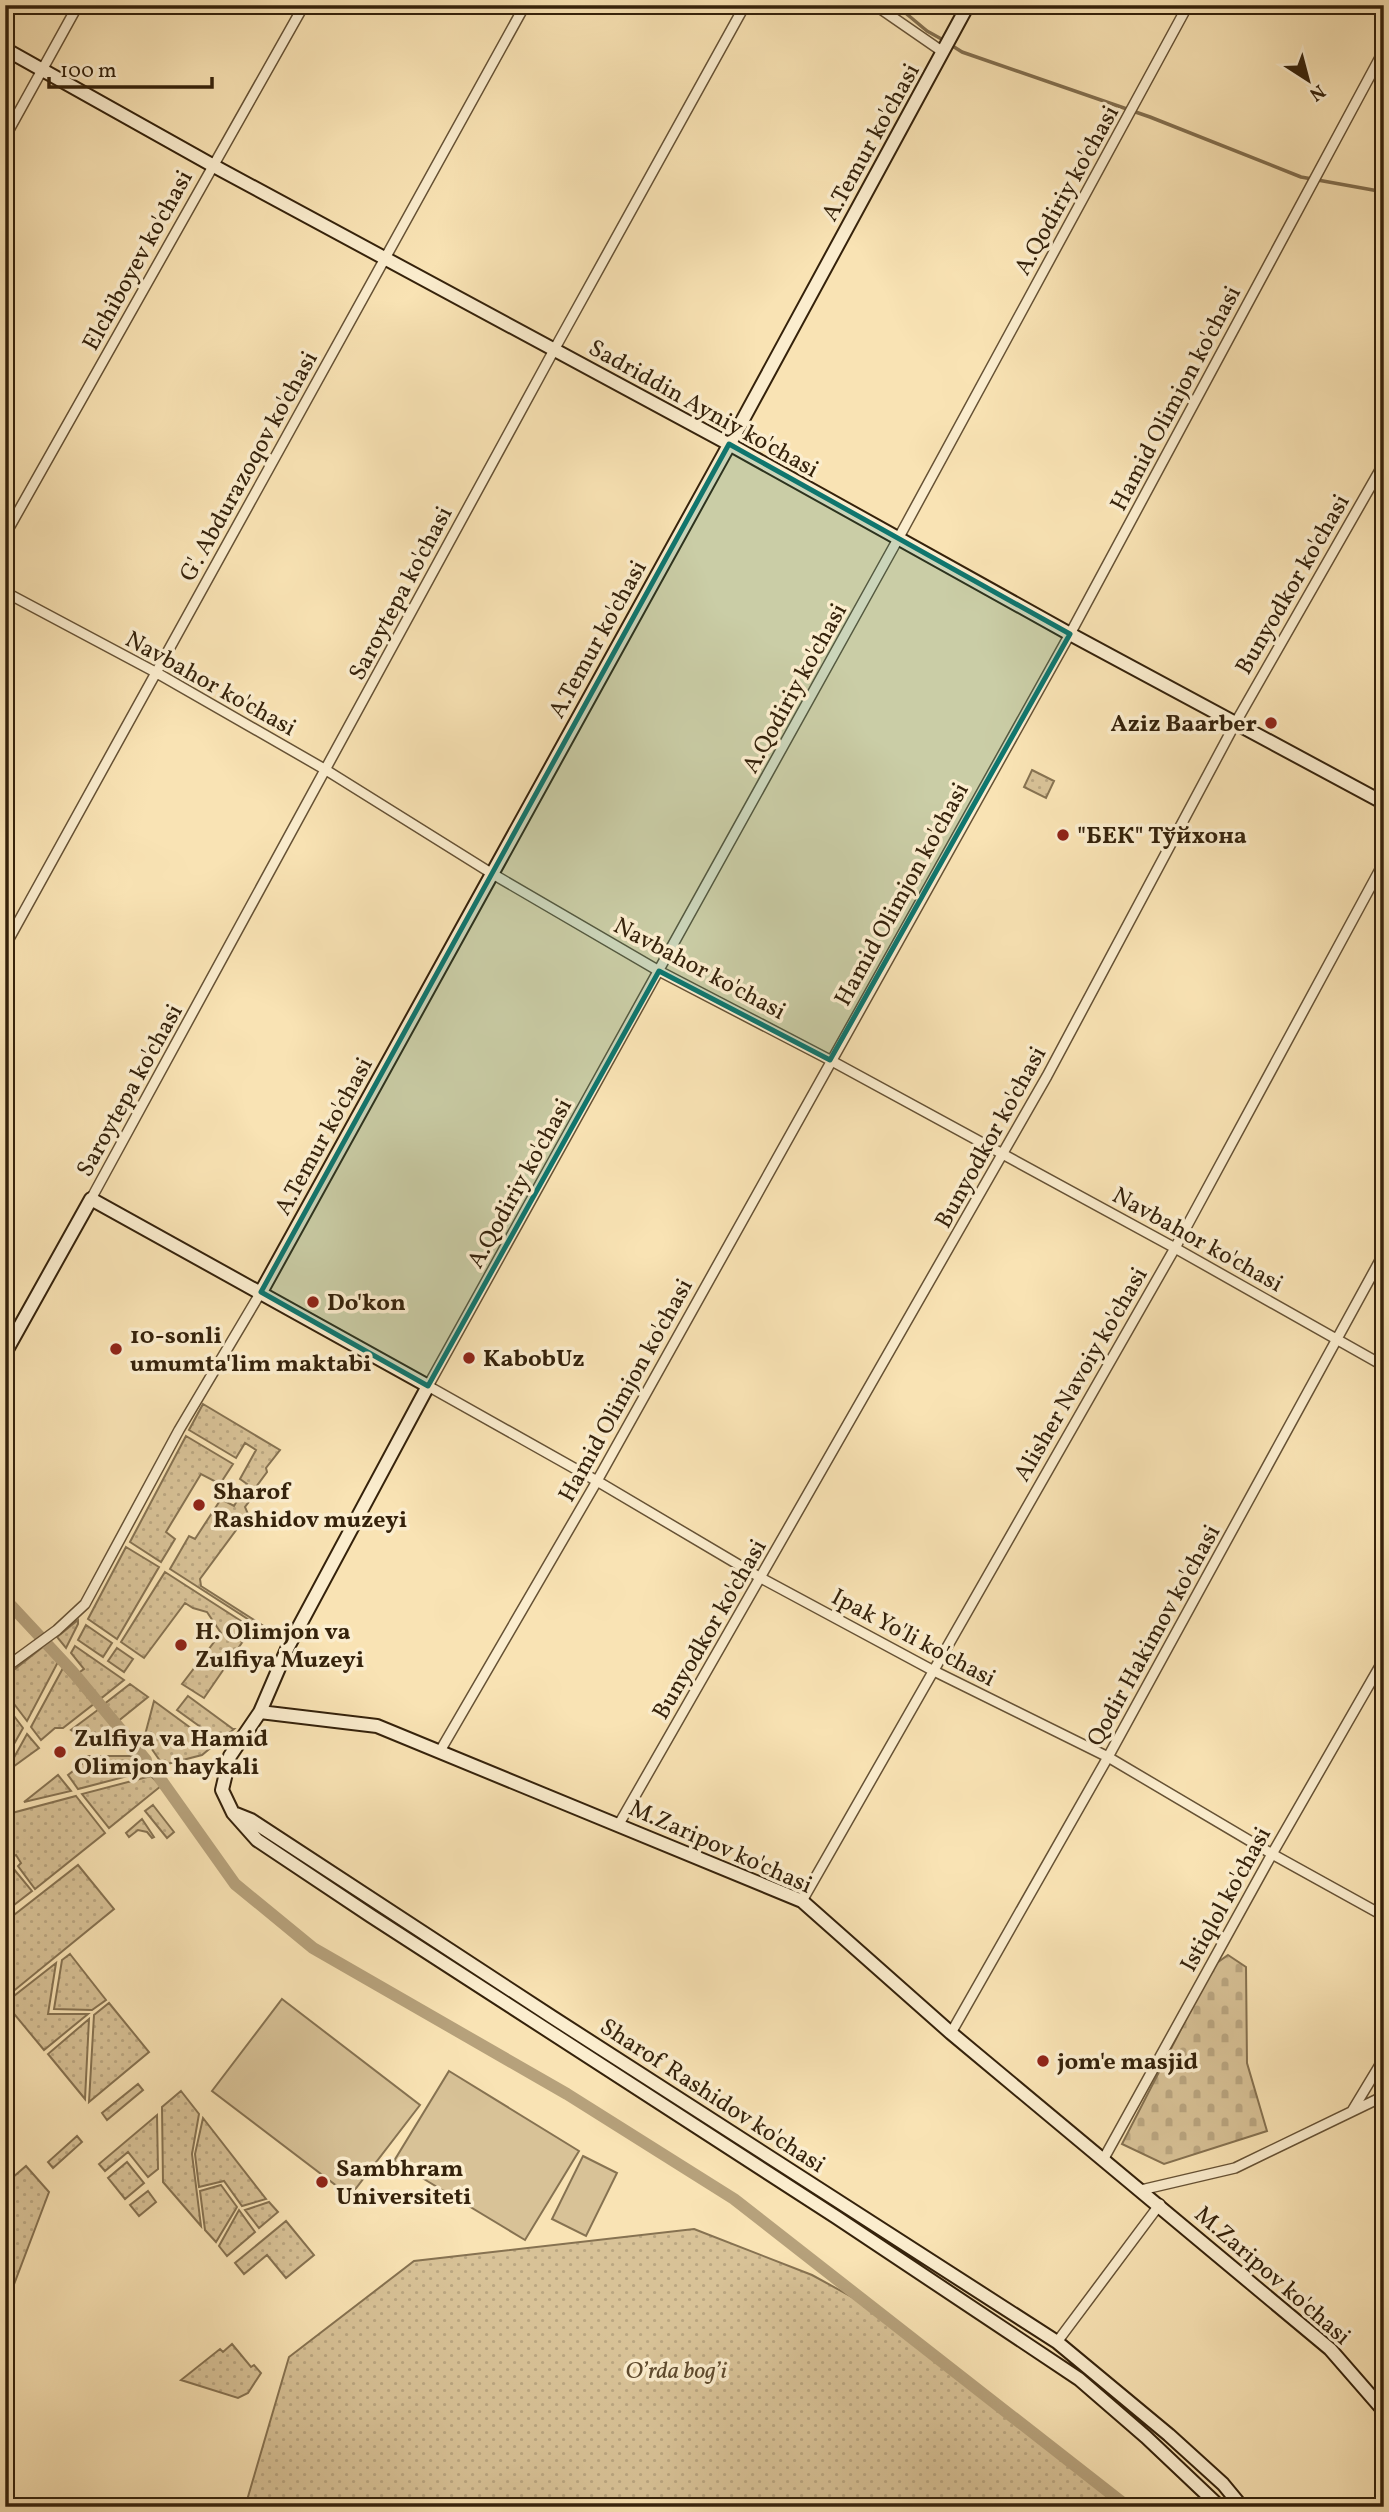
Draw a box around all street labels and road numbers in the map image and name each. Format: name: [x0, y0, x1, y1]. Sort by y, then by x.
street label: A.Temur ko'chasi: [814, 58, 929, 228]
street label: A.Qodiriy ko'chasi: [1007, 100, 1129, 282]
street label: Elchiboyev ko'chasi: [75, 165, 202, 357]
street label: Hamid Olimjon ko'chasi: [1103, 280, 1251, 518]
street label: Sadriddin Ayniy ko'chasi: [582, 332, 824, 487]
street label: G'. Abdurazoqov ko'chasi: [172, 346, 327, 588]
street label: Bunyodkor ko'chasi: [1228, 489, 1359, 681]
street label: Saroytepa ko'chasi: [341, 501, 462, 687]
street label: A.Temur ko'chasi: [541, 555, 656, 725]
street label: A.Qodiriy ko'chasi: [735, 598, 857, 780]
street label: Navbahor ko'chasi: [118, 624, 302, 746]
street label: Hamid Olimjon ko'chasi: [827, 777, 978, 1013]
street label: Navbahor ko'chasi: [607, 910, 791, 1030]
street label: Saroytepa ko'chasi: [69, 998, 192, 1184]
street label: Bunyodkor ko'chasi: [928, 1041, 1056, 1235]
street label: A.Temur ko'chasi: [267, 1052, 382, 1222]
street label: A.Qodiriy ko'chasi: [460, 1093, 582, 1275]
street label: Navbahor ko'chasi: [1105, 1180, 1289, 1302]
street label: Alisher Navoiy ko'chasi: [1006, 1261, 1157, 1489]
street label: Hamid Olimjon ko'chasi: [551, 1273, 702, 1509]
street label: Qodir Hakimov ko'chasi: [1080, 1519, 1230, 1753]
street label: Bunyodkor ko'chasi: [645, 1534, 776, 1726]
street label: Ipak Yo'li ko'chasi: [825, 1581, 1001, 1696]
street label: M.Zaripov ko'chasi: [623, 1792, 817, 1904]
street label: Istiqlol ko'chasi: [1173, 1821, 1281, 1979]
street label: Sharof Rashidov ko'chasi: [592, 2011, 831, 2182]
street label: M.Zaripov ko'chasi: [1186, 2199, 1357, 2354]

